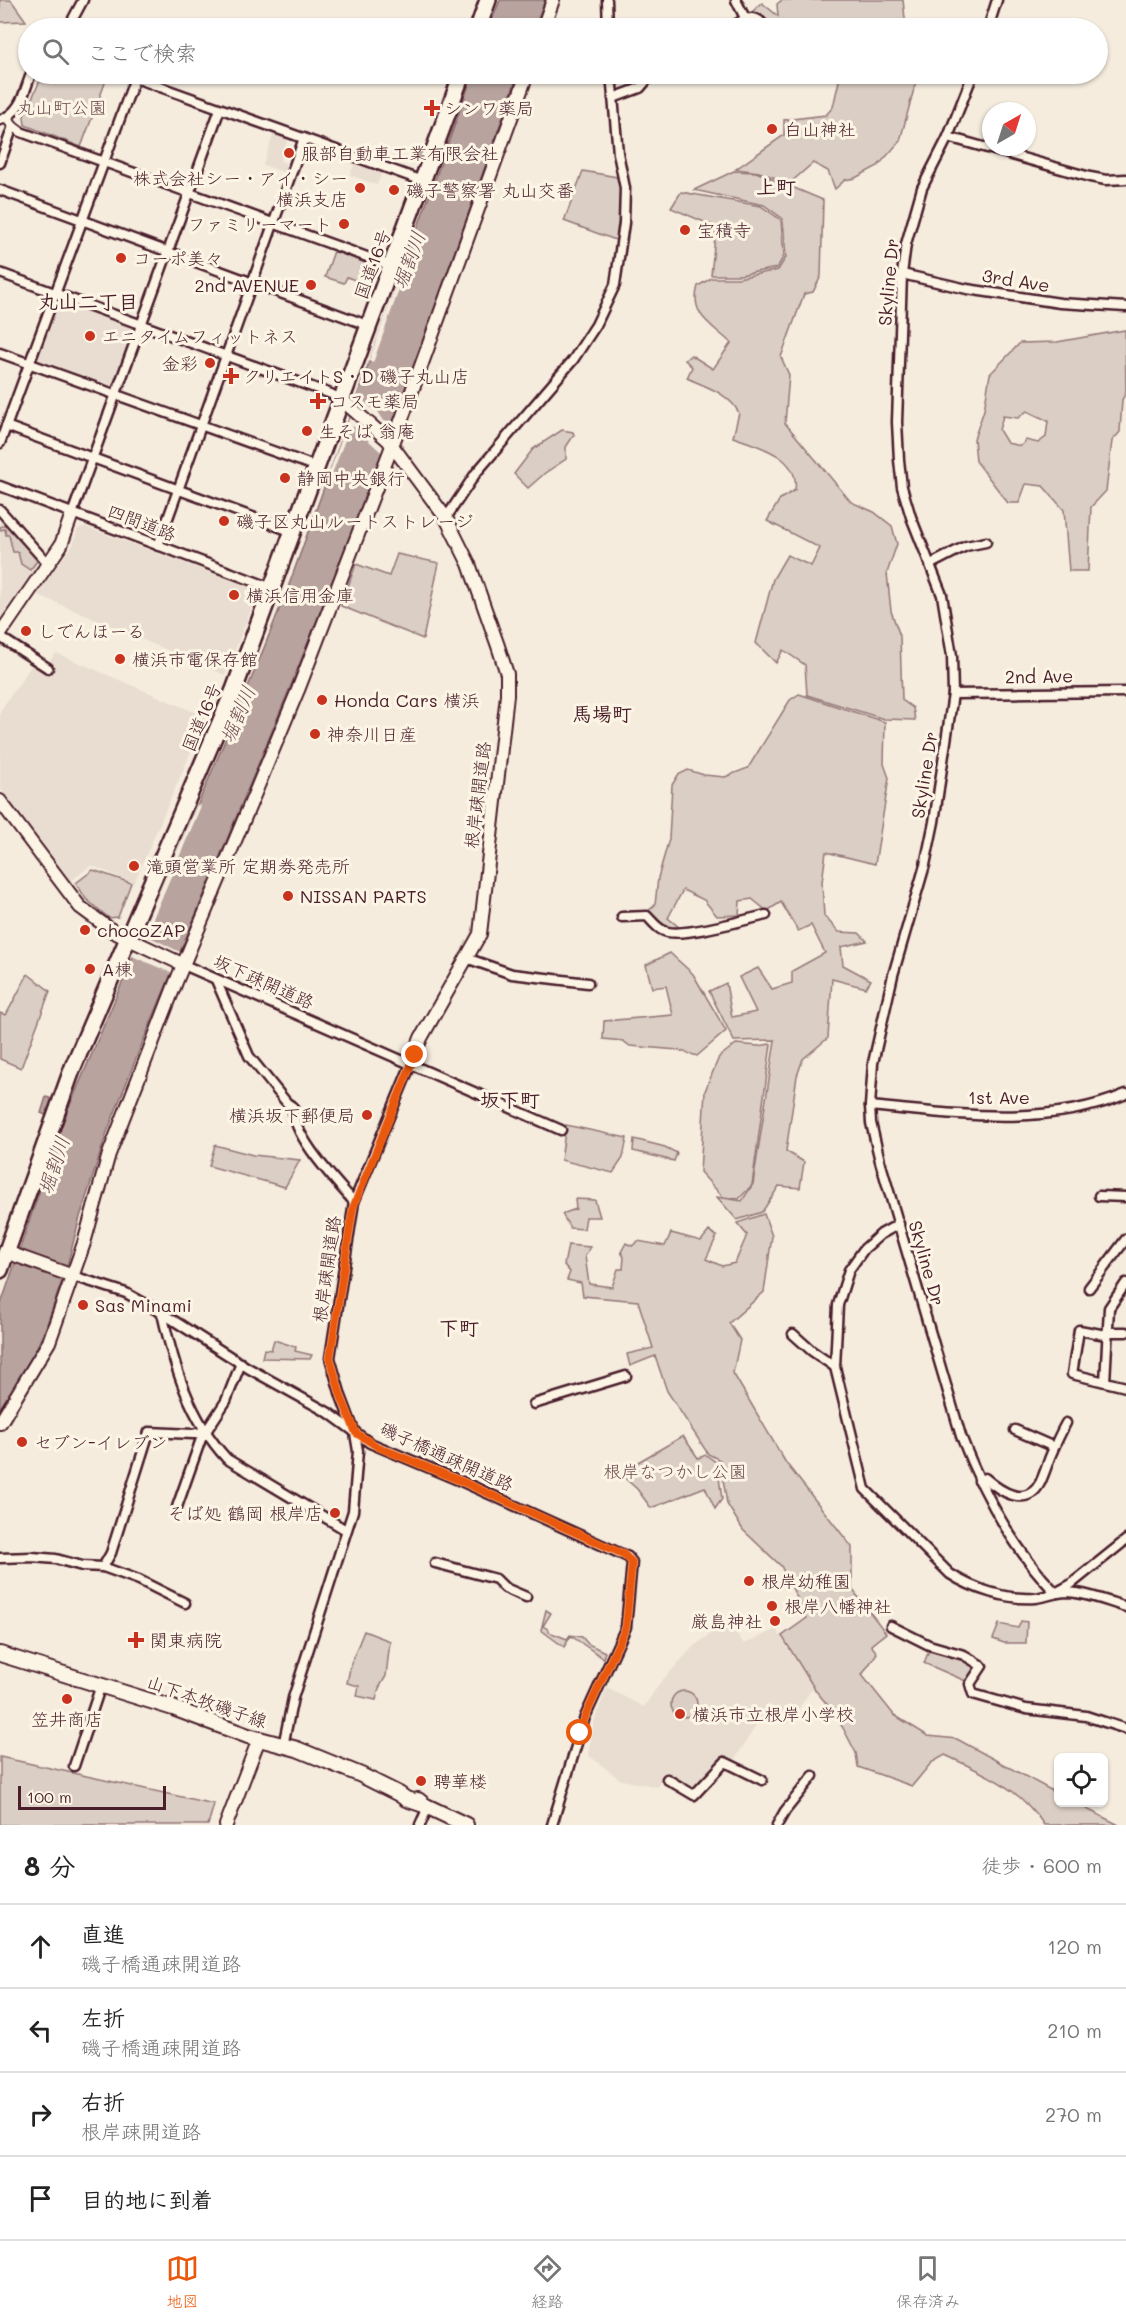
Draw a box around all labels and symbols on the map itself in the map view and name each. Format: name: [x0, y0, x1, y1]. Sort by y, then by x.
park label: 丸山町公園: [17, 95, 107, 119]
place label: シンワ薬局: [444, 96, 534, 120]
marker: シンワ薬局: [425, 101, 439, 115]
north arrow: [982, 102, 1036, 156]
place label: 白山神社: [784, 117, 856, 141]
marker: 白山神社: [765, 122, 779, 136]
place label: 服部自動車工業有限会社: [301, 141, 499, 165]
marker: 服部自動車工業有限会社: [282, 146, 296, 160]
place label: 株式会社シー・アイ・シー 横浜支店: [133, 166, 348, 211]
district label: 上町: [756, 173, 796, 199]
place label: 磯子警察署 丸山交番: [406, 178, 574, 202]
marker: 株式会社シー・アイ・シー 横浜支店: [353, 181, 367, 195]
marker: 磯子警察署 丸山交番: [387, 183, 401, 197]
place label: ファミリーマート: [188, 212, 332, 236]
marker: ファミリーマート: [337, 217, 351, 231]
place label: 宝積寺: [697, 218, 751, 242]
marker: 宝積寺: [678, 223, 692, 237]
street label: 国道16号: [348, 226, 396, 302]
water label: 堀割川: [386, 227, 430, 293]
street label: Skyline Dr: [872, 237, 904, 327]
place label: コーポ美々: [133, 246, 223, 270]
marker: コーポ美々: [114, 251, 128, 265]
street label: 3rd Ave: [981, 263, 1051, 297]
place label: 2nd AVENUE: [195, 273, 299, 297]
marker: 2nd AVENUE: [304, 278, 318, 292]
district label: 丸山二丁目: [38, 288, 138, 314]
place label: エニタイムフィットネス: [102, 324, 298, 348]
marker: エニタイムフィットネス: [83, 329, 97, 343]
place label: 金彩: [162, 351, 198, 375]
marker: 金彩: [203, 356, 217, 370]
place label: クリエイトS・D 磯子丸山店: [243, 364, 469, 388]
marker: クリエイトS・D 磯子丸山店: [224, 369, 238, 383]
place label: コスモ薬局: [330, 389, 419, 413]
marker: コスモ薬局: [311, 394, 325, 408]
place label: 生そば 翁庵: [319, 419, 415, 443]
marker: 生そば 翁庵: [300, 424, 314, 438]
place label: 静岡中央銀行: [297, 466, 405, 490]
marker: 静岡中央銀行: [278, 471, 292, 485]
street label: 四間道路: [104, 498, 180, 546]
place label: 磯子区丸山ルートストレージ: [236, 509, 473, 533]
marker: 磯子区丸山ルートストレージ: [217, 514, 231, 528]
place label: 横浜信用金庫: [246, 583, 354, 607]
marker: 横浜信用金庫: [227, 588, 241, 602]
place label: しでんほーる: [38, 619, 145, 643]
marker: しでんほーる: [19, 624, 33, 638]
place label: 横浜市電保存館: [132, 647, 258, 671]
marker: 横浜市電保存館: [113, 652, 127, 666]
street label: 2nd Ave: [1005, 663, 1073, 689]
street label: 国道16号: [176, 679, 226, 755]
water label: 堀割川: [213, 681, 261, 747]
place label: Honda Cars 横浜: [334, 688, 479, 712]
marker: Honda Cars 横浜: [315, 693, 329, 707]
district label: 馬場町: [572, 700, 632, 726]
place label: 神奈川日産: [327, 722, 417, 746]
marker: 神奈川日産: [308, 727, 322, 741]
street label: Skyline Dr: [905, 730, 943, 820]
street label: 根岸疎開道路: [459, 740, 495, 850]
place label: 滝頭営業所 定期券発売所: [146, 854, 350, 878]
marker: 滝頭営業所 定期券発売所: [127, 859, 141, 873]
place label: NISSAN PARTS: [300, 884, 427, 908]
marker: NISSAN PARTS: [281, 889, 295, 903]
place label: chocoZAP: [97, 918, 185, 942]
marker: chocoZAP: [78, 923, 92, 937]
street label: 坂下疎開道路: [210, 948, 318, 1014]
place label: A棟: [102, 957, 132, 981]
marker: A棟: [83, 962, 97, 976]
route end: [401, 1041, 427, 1067]
street label: 1st Ave: [968, 1085, 1030, 1109]
district label: 坂下町: [480, 1086, 540, 1112]
place label: 横浜坂下郵便局: [229, 1103, 355, 1127]
marker: 横浜坂下郵便局: [360, 1108, 374, 1122]
water label: 堀割川: [31, 1132, 75, 1198]
street label: 根岸疎開道路: [307, 1214, 345, 1324]
street label: Skyline Dr: [903, 1218, 951, 1308]
place label: Sas Minami: [95, 1293, 192, 1317]
marker: Sas Minami: [76, 1298, 90, 1312]
district label: 下町: [439, 1314, 479, 1340]
street label: 磯子橋通疎開道路: [376, 1416, 518, 1496]
place label: セブン-イレブン: [34, 1430, 168, 1454]
marker: セブン-イレブン: [15, 1435, 29, 1449]
park label: 根岸なつかし公園: [603, 1459, 747, 1483]
place label: そば処 鶴岡 根岸店: [167, 1501, 323, 1525]
marker: そば処 鶴岡 根岸店: [328, 1506, 342, 1520]
place label: 根岸幼稚園: [761, 1569, 851, 1593]
marker: 根岸幼稚園: [742, 1574, 756, 1588]
place label: 根岸八幡神社: [784, 1594, 892, 1618]
marker: 根岸八幡神社: [765, 1599, 779, 1613]
place label: 厳島神社: [691, 1609, 763, 1633]
marker: 厳島神社: [768, 1614, 782, 1628]
place label: 関東病院: [150, 1628, 222, 1652]
marker: 関東病院: [127, 1631, 145, 1649]
street label: 山下本牧磯子線: [144, 1669, 270, 1733]
marker: 笠井商店: [60, 1692, 74, 1706]
place label: 横浜市立根岸小学校: [692, 1702, 854, 1726]
place label: 笠井商店: [31, 1707, 103, 1731]
marker: 横浜市立根岸小学校: [673, 1707, 687, 1721]
route start: [566, 1719, 592, 1745]
place label: 聘華楼: [433, 1769, 487, 1793]
marker: 聘華楼: [414, 1774, 428, 1788]
scale bar: [18, 1783, 166, 1810]

